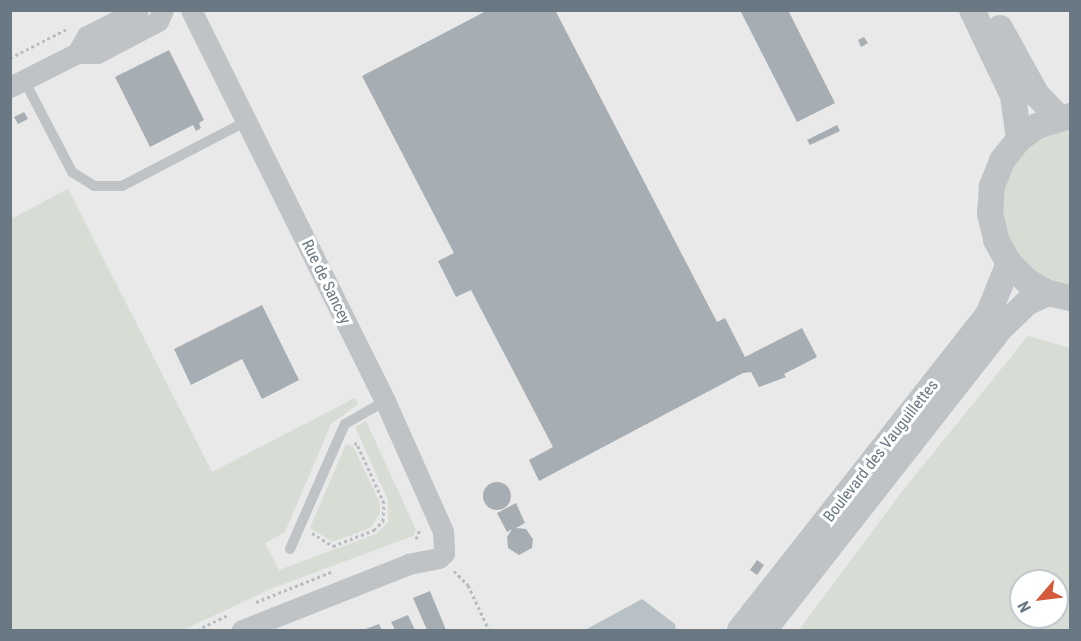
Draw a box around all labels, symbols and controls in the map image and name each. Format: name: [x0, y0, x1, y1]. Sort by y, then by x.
street label: Rue de Sancey: [297, 237, 355, 327]
street label: Boulevard des Vauguillettes: [820, 376, 942, 526]
north arrow: [1009, 569, 1069, 629]
text: N: [1014, 598, 1035, 616]

